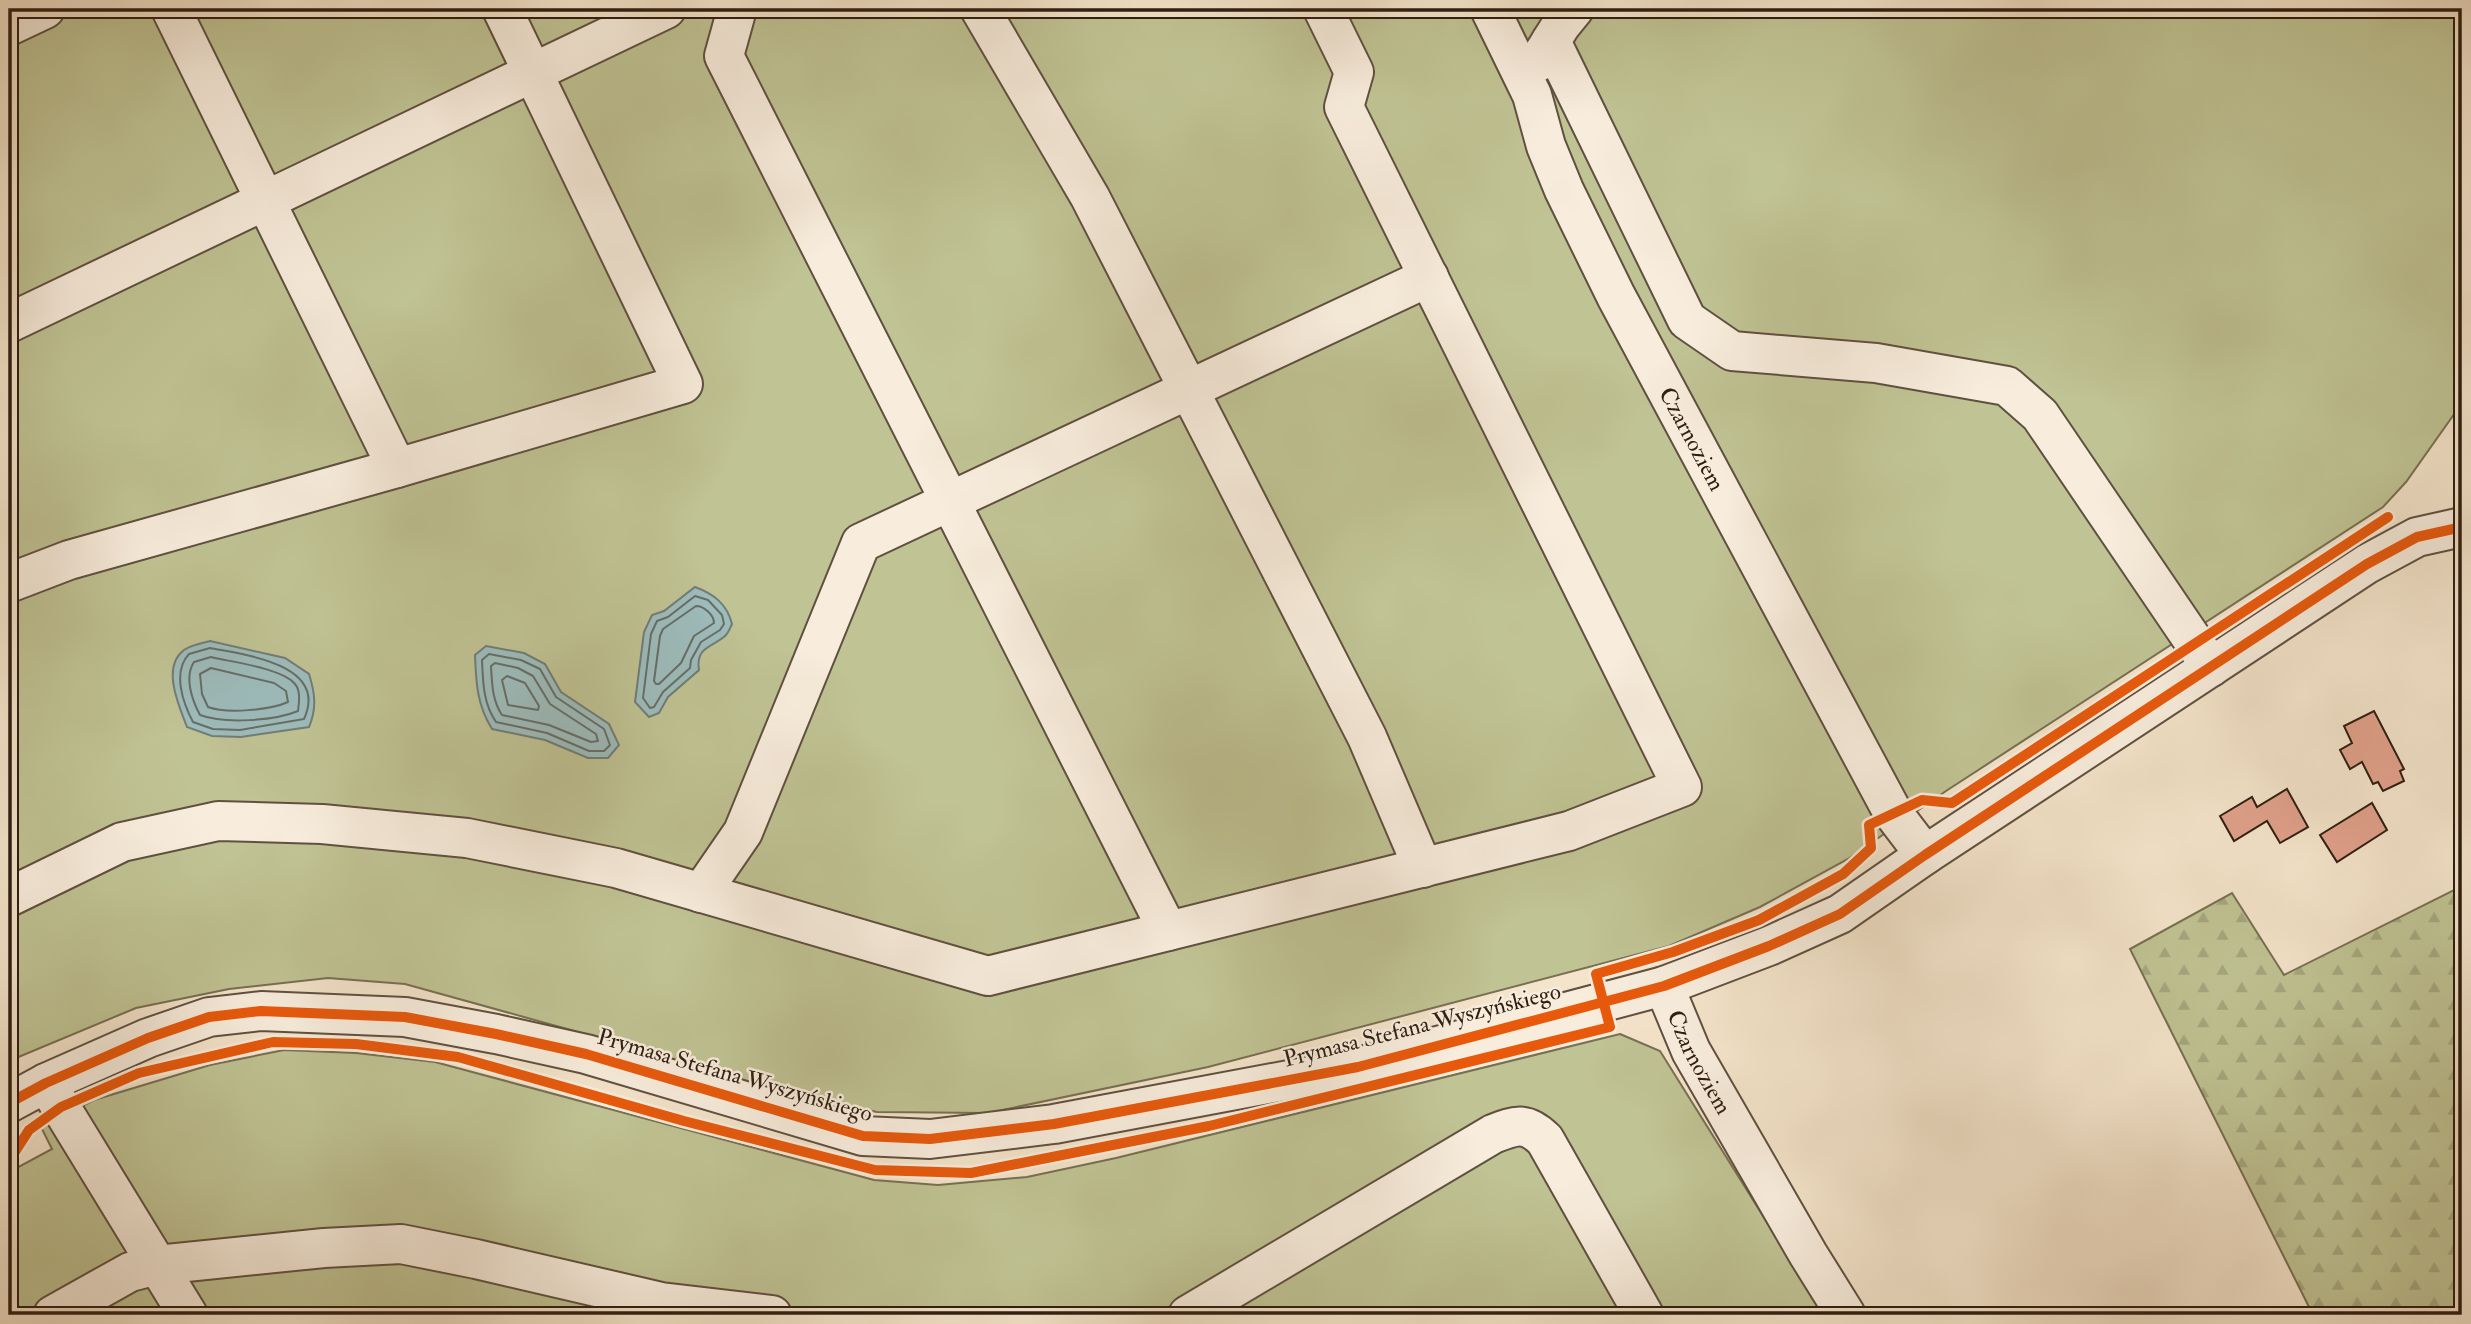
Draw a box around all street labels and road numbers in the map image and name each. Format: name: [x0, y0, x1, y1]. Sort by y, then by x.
street label: Czarnoziem: [1653, 382, 1732, 496]
street label: Prymasa Stefana Wyszyńskiego: [1280, 976, 1564, 1074]
street label: Czarnoziem: [1661, 1006, 1739, 1119]
street label: Prymasa Stefana Wyszyńskiego: [594, 1022, 876, 1128]

